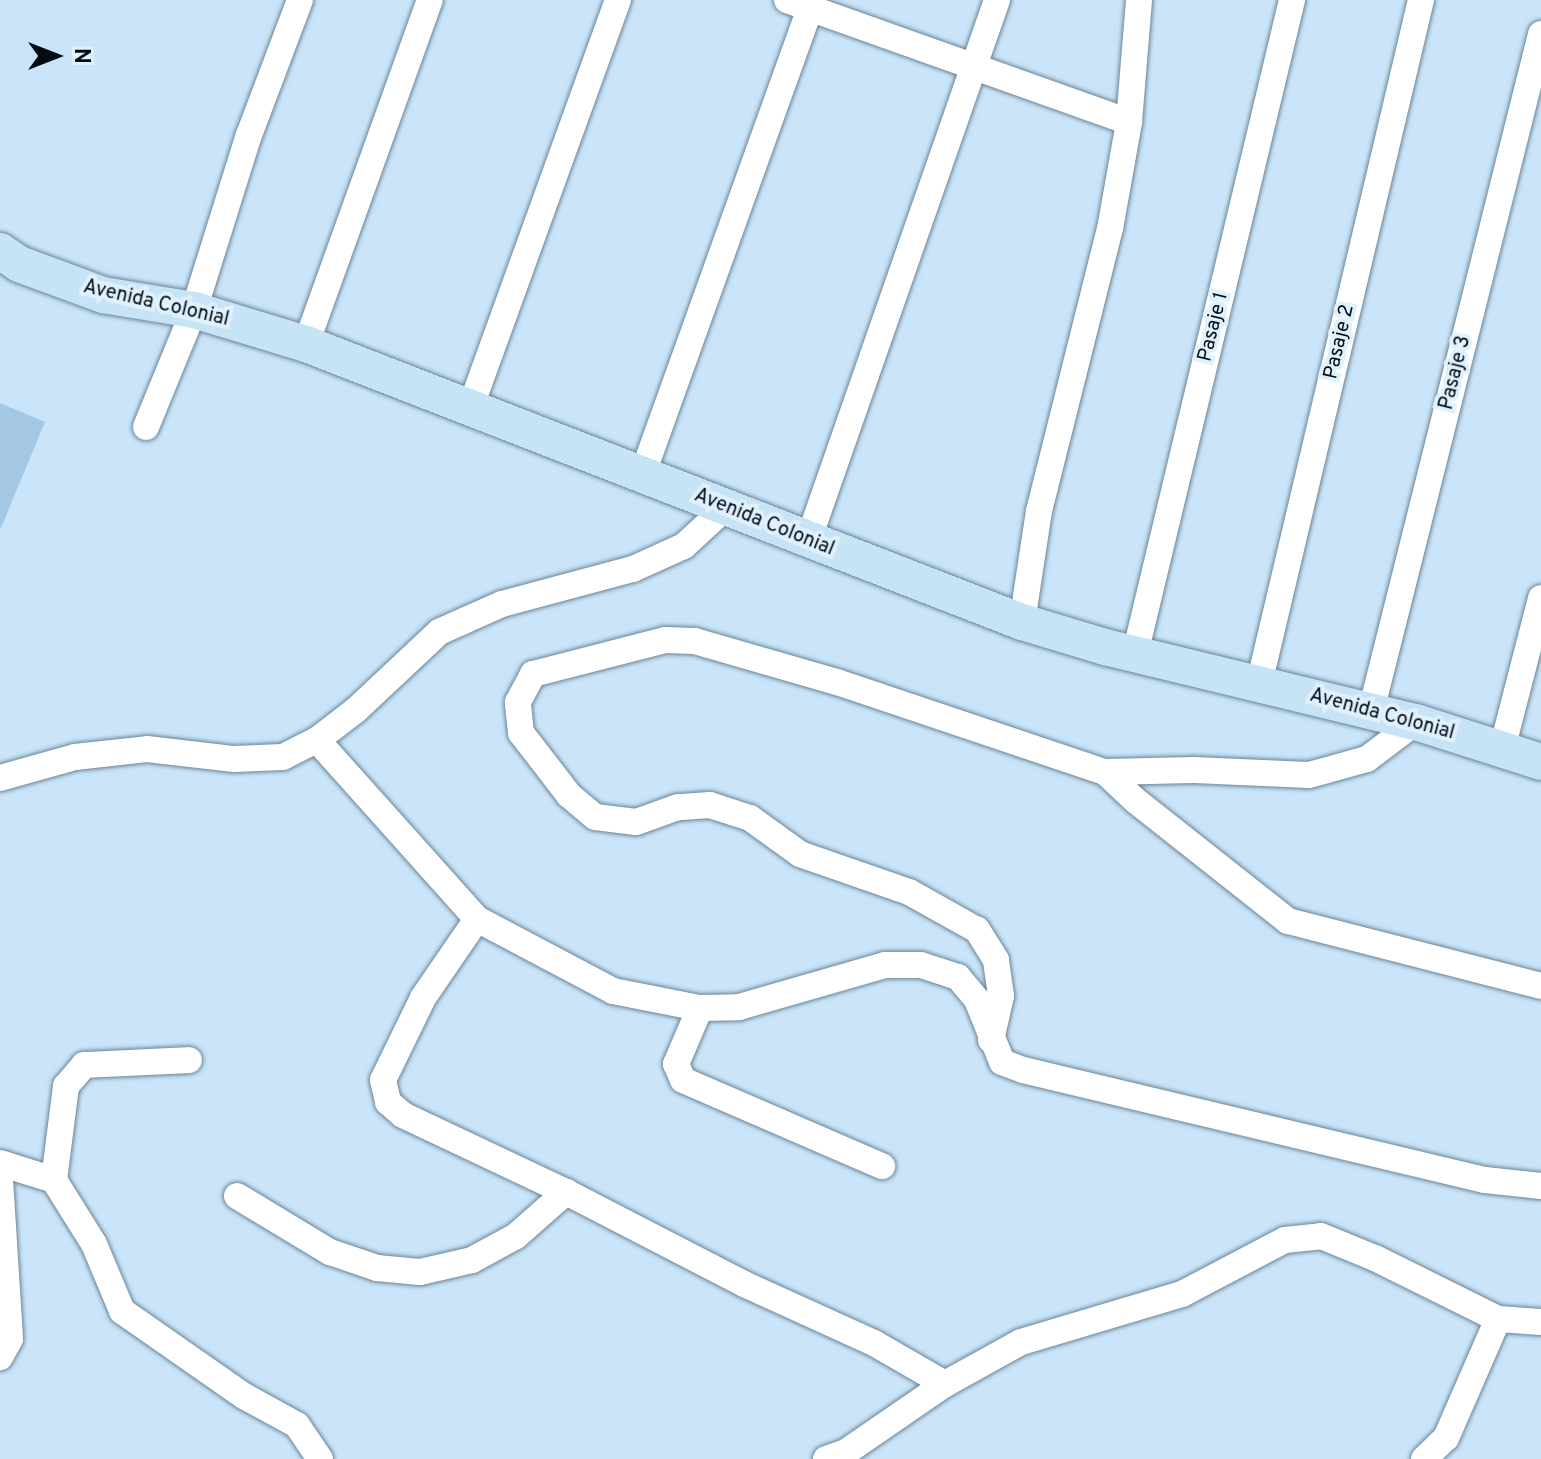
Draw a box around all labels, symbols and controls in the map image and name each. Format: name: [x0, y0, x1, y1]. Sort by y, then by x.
north arrow: [16, 16, 96, 96]
text: N: [67, 48, 94, 64]
street label: Avenida Colonial: [81, 276, 231, 332]
street label: Pasaje 1: [1194, 290, 1234, 364]
street label: Pasaje 2: [1320, 302, 1360, 382]
street label: Pasaje 3: [1435, 333, 1477, 413]
street label: Avenida Colonial: [690, 484, 838, 562]
street label: Avenida Colonial: [1307, 684, 1457, 746]

